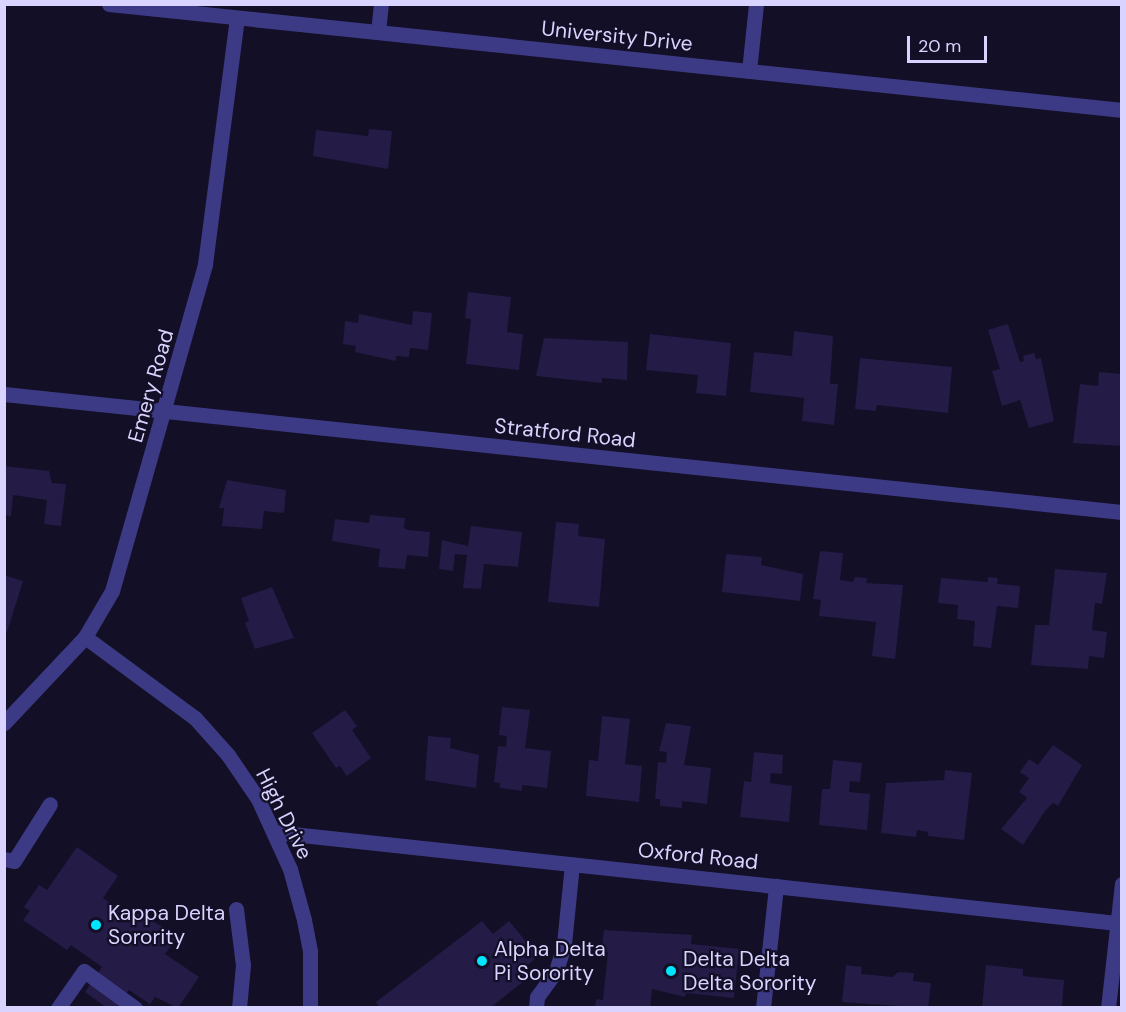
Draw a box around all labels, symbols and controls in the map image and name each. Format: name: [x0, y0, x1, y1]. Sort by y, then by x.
street label: University Drive: [540, 16, 694, 56]
scale bar: [910, 24, 990, 62]
text: 20 m: [918, 34, 961, 58]
street label: Emery Road: [123, 327, 179, 445]
street label: Stratford Road: [493, 413, 637, 453]
street label: High Drive: [250, 764, 318, 864]
street label: Oxford Road: [637, 837, 759, 875]
place label: Kappa Delta Sorority: [108, 900, 225, 950]
marker: Kappa Delta Sorority: [89, 918, 103, 932]
place label: Alpha Delta Pi Sorority: [494, 936, 606, 986]
place label: Delta Delta Delta Sorority: [683, 946, 816, 996]
marker: Alpha Delta Pi Sorority: [475, 954, 489, 968]
marker: Delta Delta Delta Sorority: [664, 964, 678, 978]

